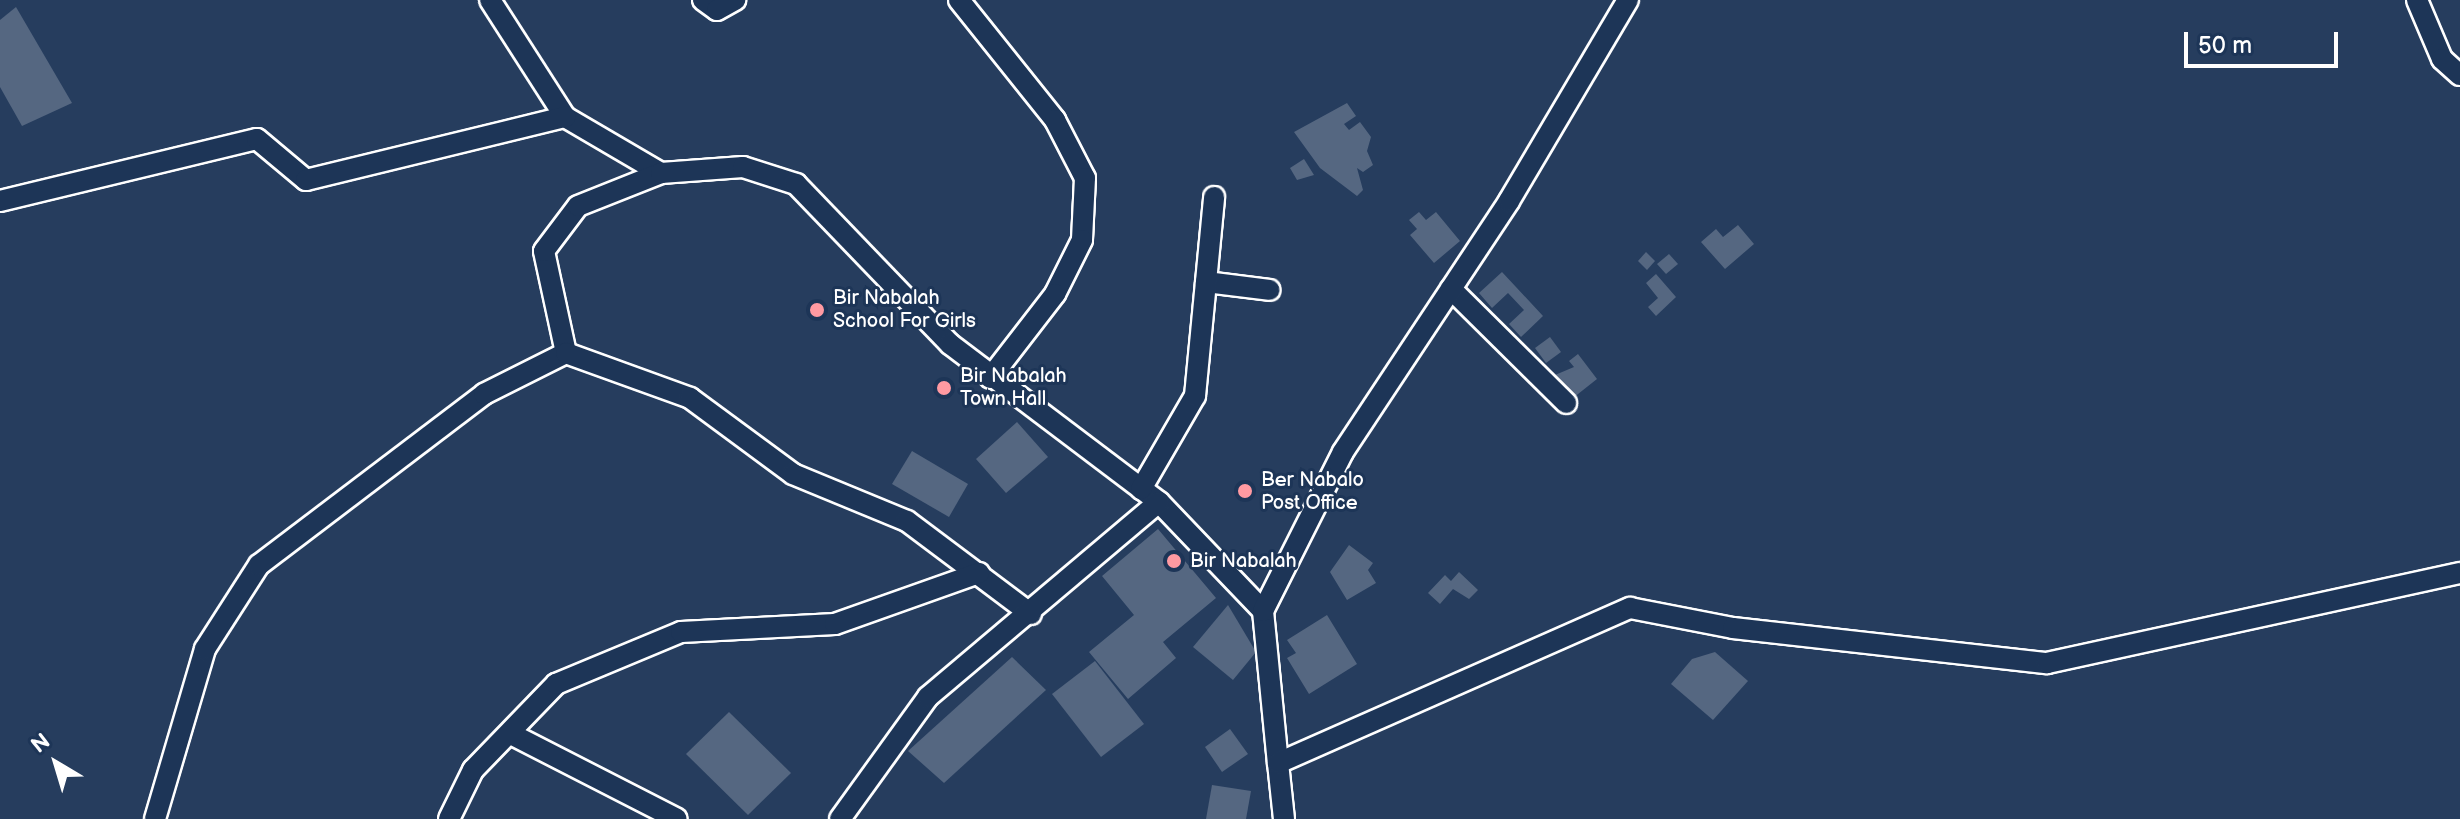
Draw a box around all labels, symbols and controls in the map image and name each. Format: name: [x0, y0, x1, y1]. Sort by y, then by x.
scale bar: [2188, 16, 2342, 66]
text: 50 m: [2198, 31, 2252, 60]
place label: Bir Nabalah School For Girls: [833, 286, 976, 333]
marker: Bir Nabalah School For Girls: [808, 301, 826, 319]
place label: Bir Nabalah Town Hall: [960, 364, 1067, 411]
marker: Bir Nabalah Town Hall: [935, 379, 953, 397]
place label: Ber Nabalo Post Office: [1261, 468, 1364, 515]
marker: Ber Nabalo Post Office: [1236, 482, 1254, 500]
place label: Bir Nabalah: [1190, 549, 1297, 573]
marker: Bir Nabalah: [1165, 552, 1183, 570]
north arrow: [16, 723, 96, 803]
text: N: [26, 728, 56, 759]

